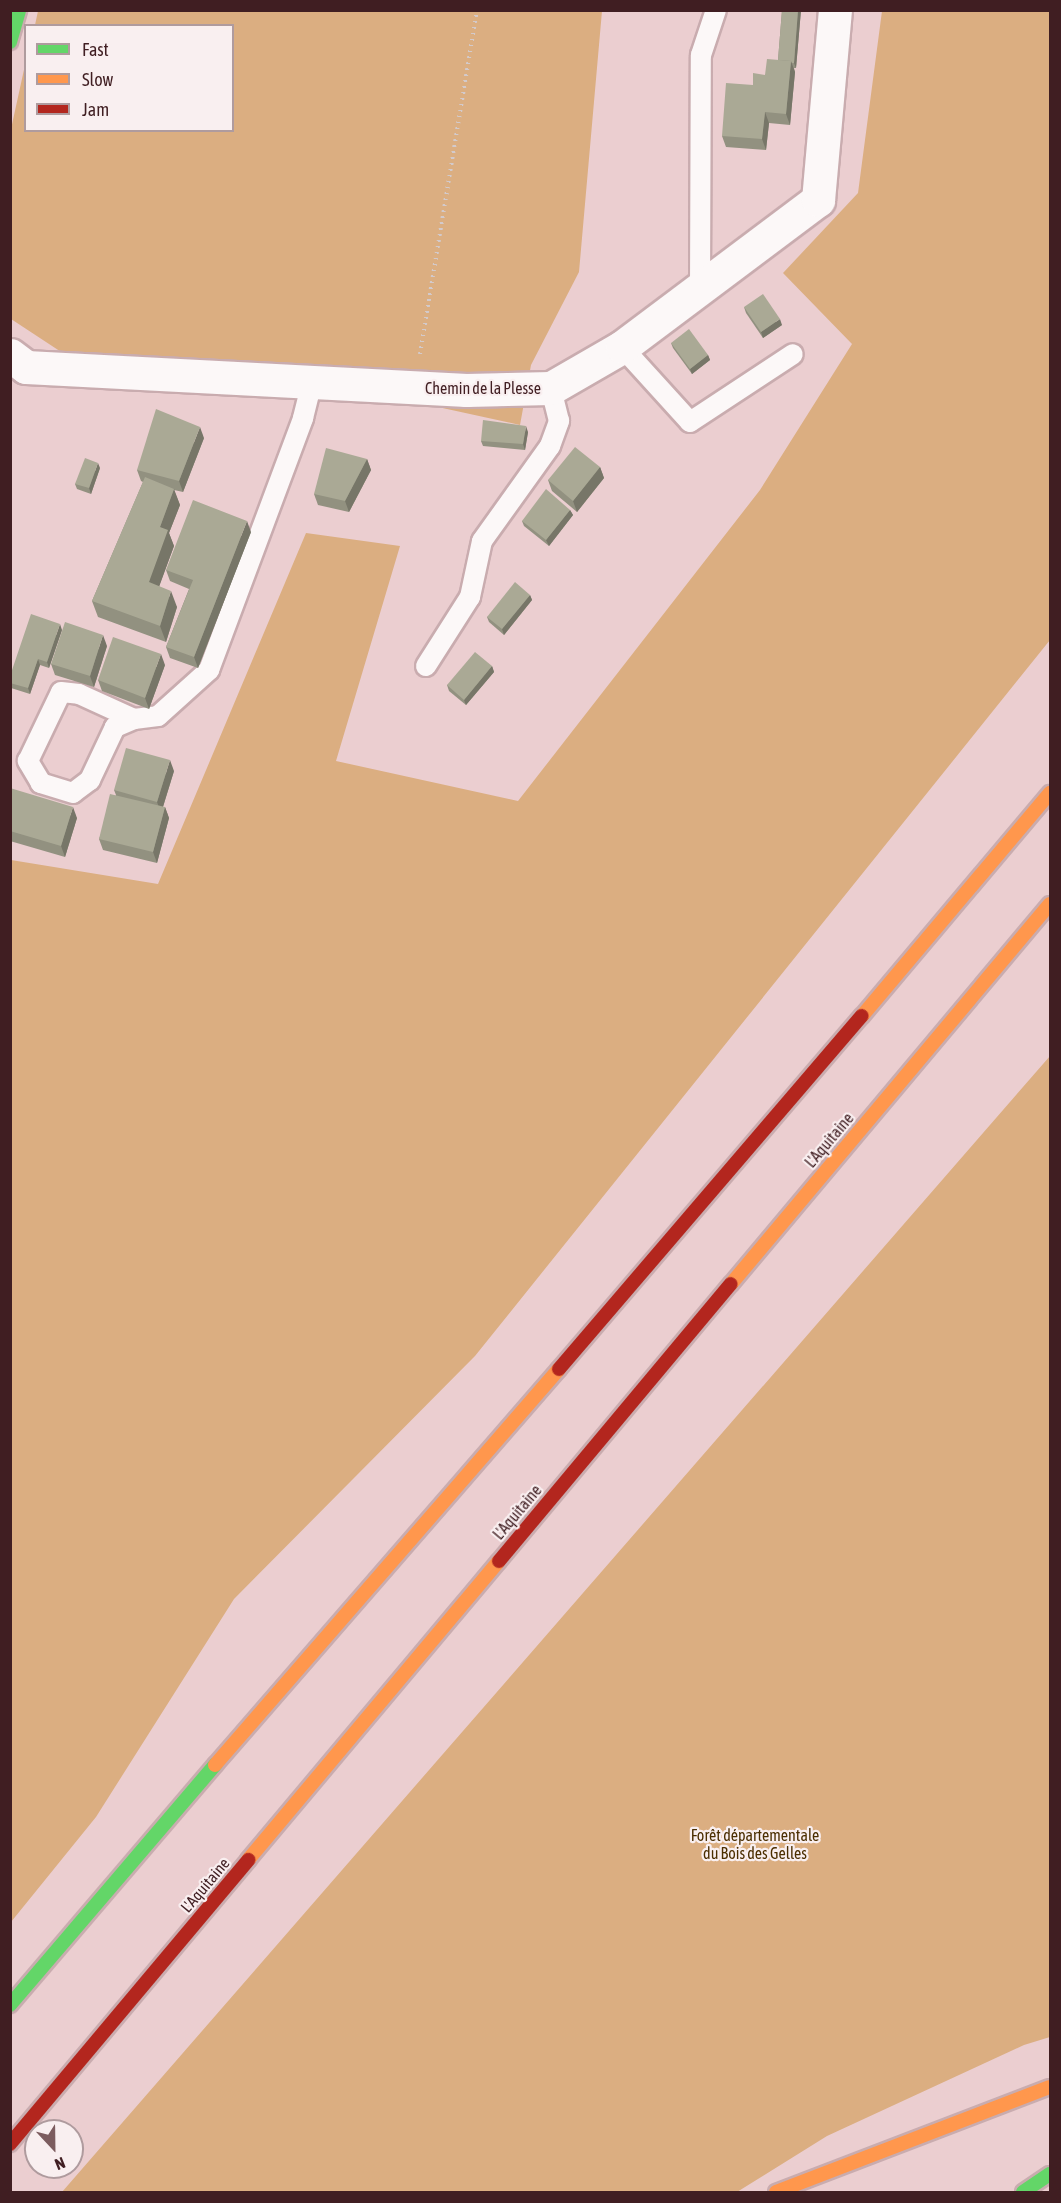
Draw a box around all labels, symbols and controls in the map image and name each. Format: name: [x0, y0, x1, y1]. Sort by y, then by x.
legend: [24, 24, 234, 132]
text: Fast: [82, 39, 109, 60]
text: Slow: [82, 69, 113, 90]
text: Jam: [82, 99, 109, 120]
street label: Chemin de la Plesse: [425, 378, 541, 398]
street label: L'Aquitaine: [801, 1109, 857, 1171]
street label: L'Aquitaine: [489, 1481, 545, 1543]
park label: Forêt départementale du Bois des Gelles: [691, 1825, 819, 1863]
street label: L'Aquitaine: [177, 1854, 233, 1916]
north arrow: [24, 2119, 84, 2179]
text: N: [52, 2154, 68, 2174]

